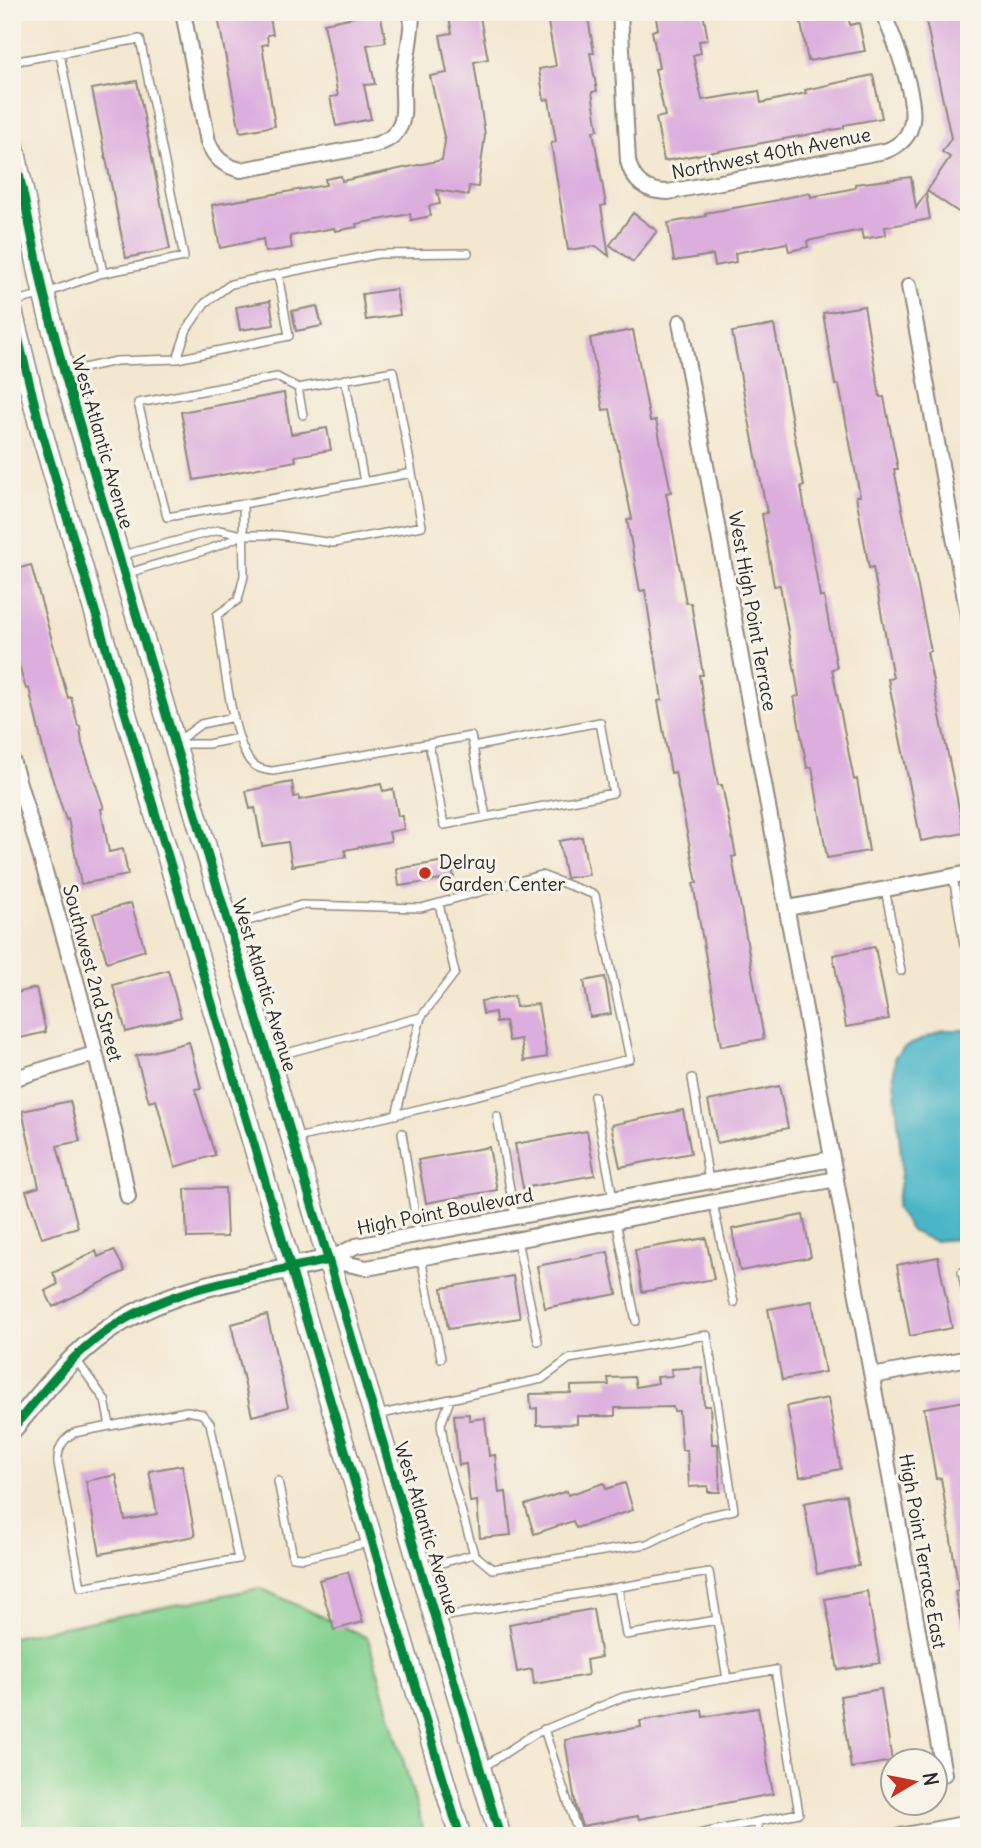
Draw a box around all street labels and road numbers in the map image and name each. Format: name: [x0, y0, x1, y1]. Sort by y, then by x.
street label: Northwest 40th Avenue: [669, 122, 873, 184]
street label: West Atlantic Avenue: [67, 353, 139, 531]
street label: West High Point Terrace: [724, 509, 782, 713]
street label: Southwest 2nd Street: [58, 882, 128, 1064]
street label: West Atlantic Avenue: [227, 896, 303, 1074]
street label: High Point Boulevard: [355, 1182, 535, 1240]
street label: West Atlantic Avenue: [389, 1439, 465, 1617]
street label: High Point Terrace East: [894, 1452, 952, 1650]

